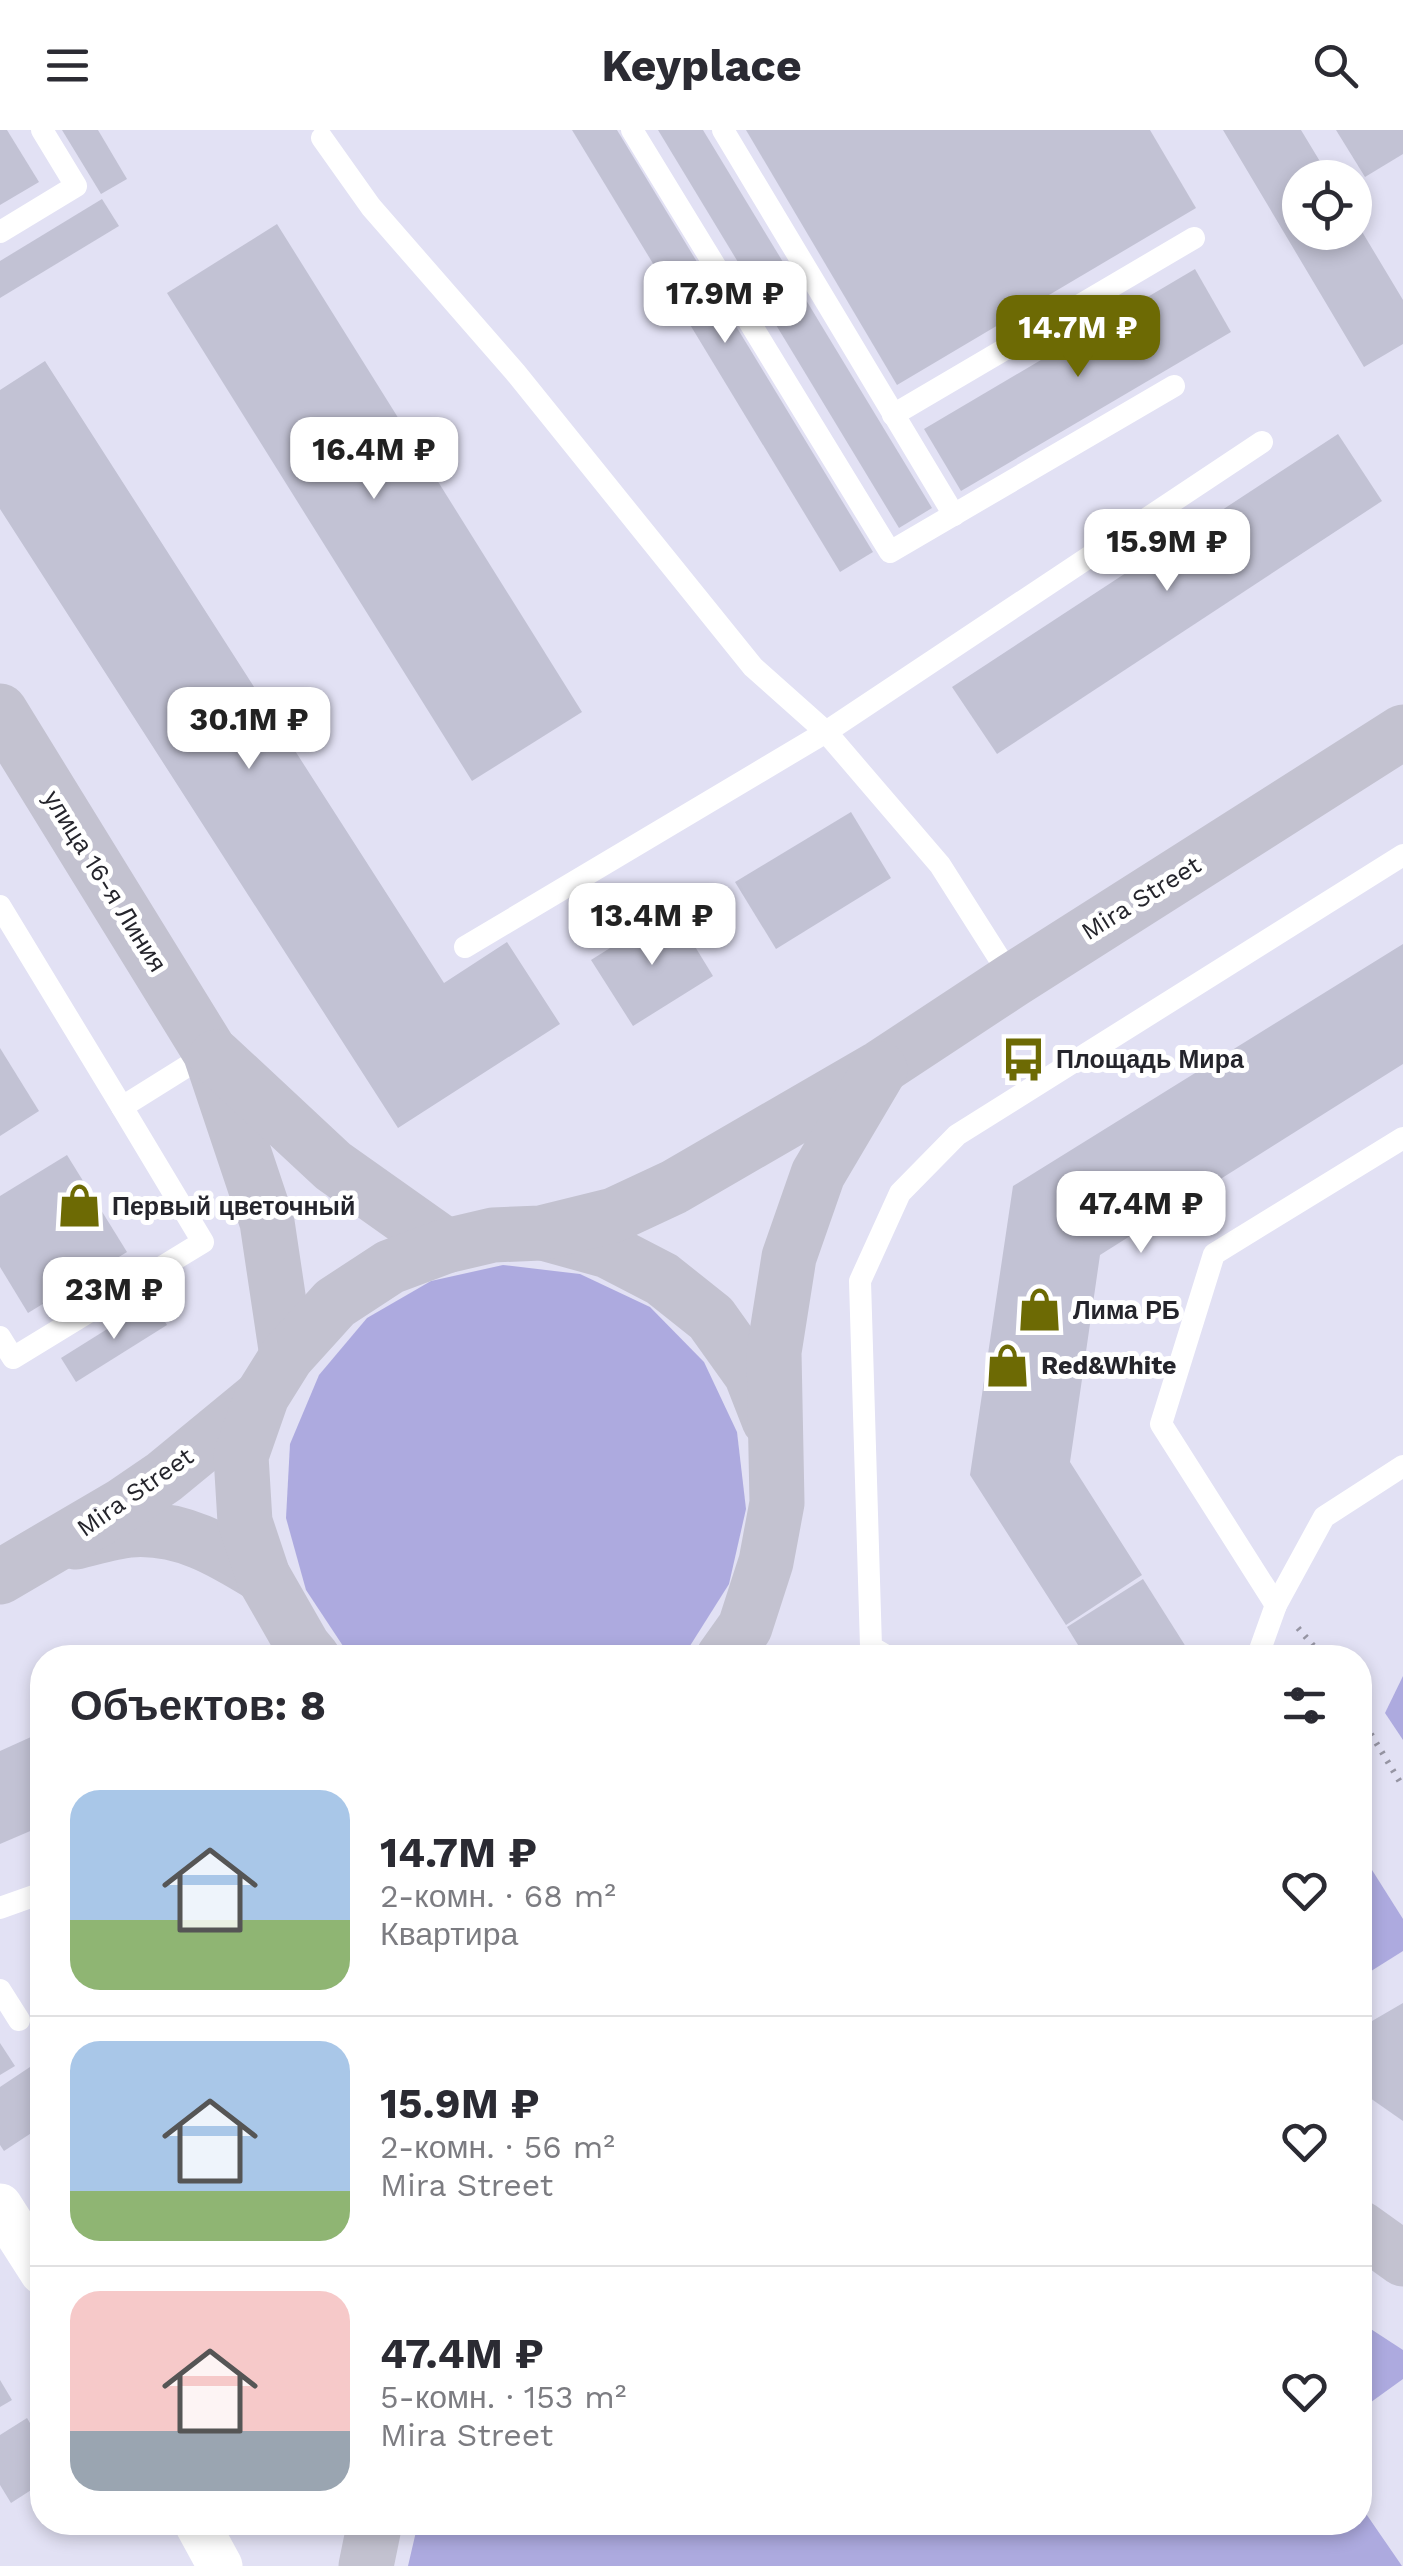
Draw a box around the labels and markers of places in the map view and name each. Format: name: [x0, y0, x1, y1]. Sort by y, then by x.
pin: 17.9M ₽: [633, 261, 817, 346]
pin: 14.7M ₽: [986, 295, 1170, 380]
pin: 16.4M ₽: [282, 417, 466, 502]
pin: 15.9M ₽: [1075, 509, 1259, 594]
pin: 30.1M ₽: [157, 687, 341, 772]
pin: 13.4M ₽: [560, 883, 744, 968]
bus stop icon: Площадь Мира: [999, 1035, 1047, 1083]
place label: Площадь Мира: [1056, 1045, 1245, 1074]
pin: 47.4M ₽: [1049, 1171, 1233, 1256]
shop icon: Первый цветочный: [55, 1182, 103, 1230]
place label: Первый цветочный: [112, 1192, 355, 1221]
pin: 23M ₽: [44, 1257, 184, 1342]
shop icon: Лима РБ: [1016, 1286, 1064, 1334]
place label: Лима РБ: [1073, 1296, 1180, 1325]
shop icon: Red&White: [984, 1341, 1032, 1389]
place label: Red&White: [1041, 1351, 1177, 1380]

